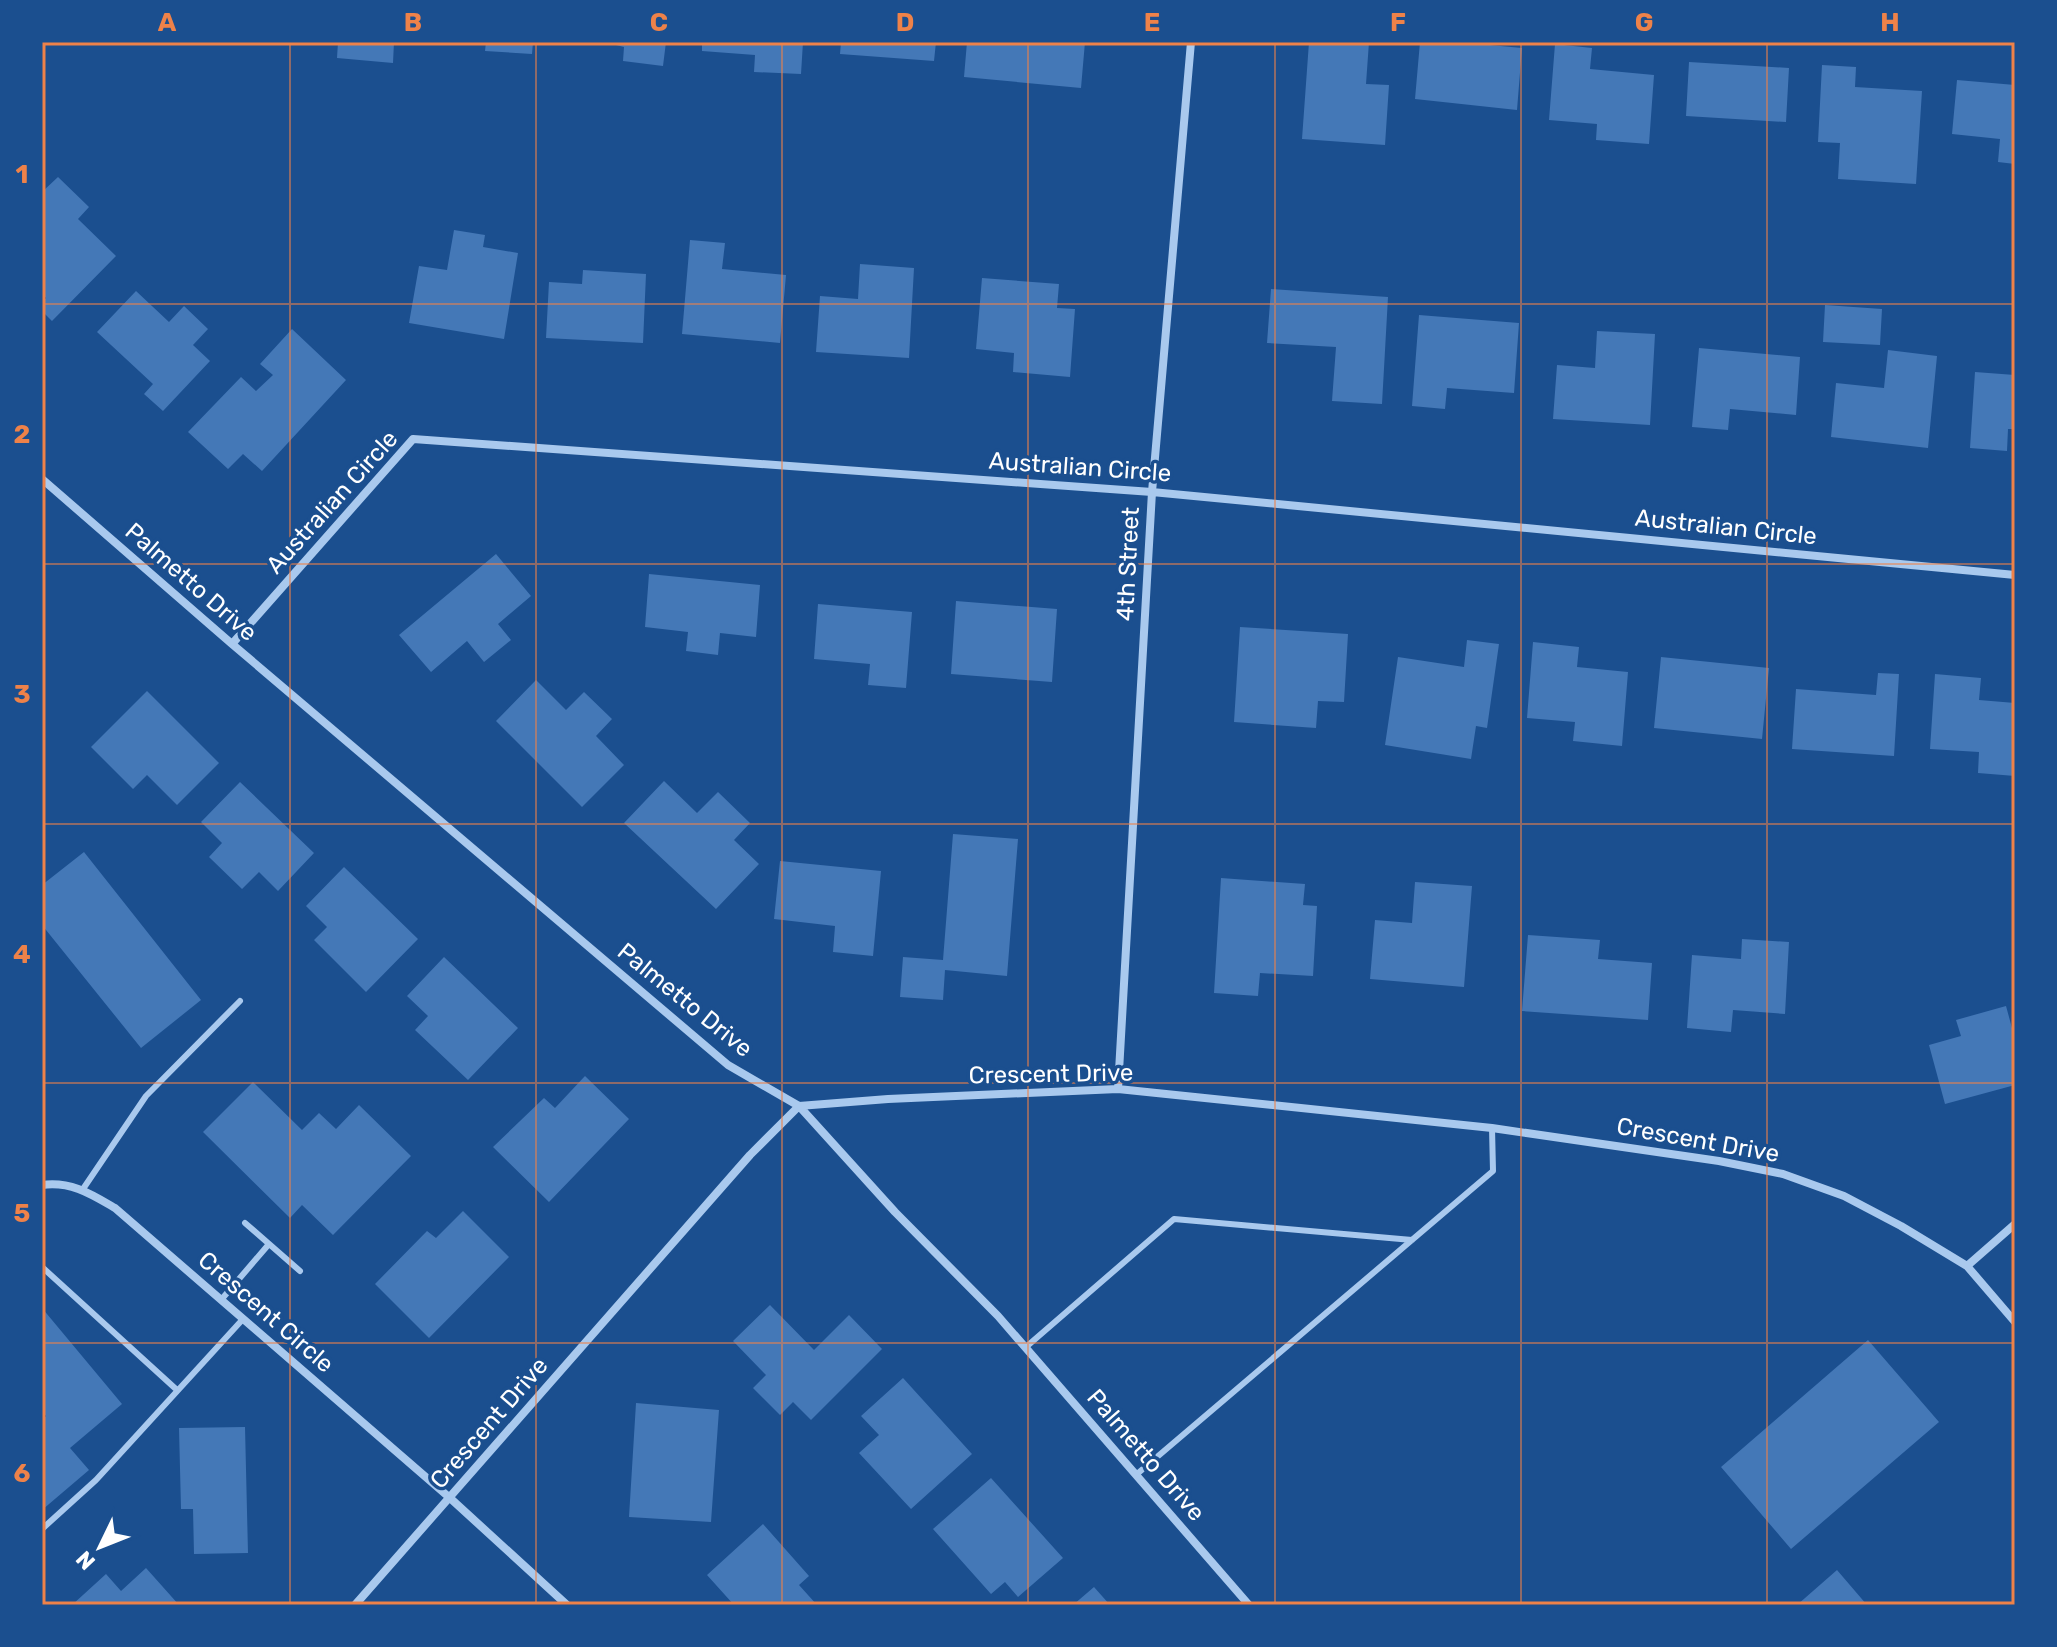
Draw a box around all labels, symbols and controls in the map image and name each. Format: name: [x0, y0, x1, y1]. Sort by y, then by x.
text: A: [158, 7, 177, 38]
text: B: [404, 7, 422, 38]
text: C: [650, 7, 668, 38]
text: D: [896, 7, 914, 38]
text: E: [1144, 7, 1160, 38]
text: F: [1390, 7, 1406, 38]
text: G: [1635, 7, 1653, 38]
text: H: [1880, 7, 1900, 38]
text: 1: [16, 159, 28, 190]
text: 2: [14, 419, 30, 450]
street label: Australian Circle: [260, 425, 404, 579]
street label: Australian Circle: [988, 447, 1172, 487]
street label: Australian Circle: [1634, 504, 1818, 550]
street label: 4th Street: [1111, 506, 1145, 622]
street label: Palmetto Drive: [119, 517, 263, 647]
text: 3: [13, 679, 31, 710]
street label: Palmetto Drive: [612, 937, 758, 1063]
text: 4: [13, 939, 31, 970]
street label: Crescent Drive: [968, 1059, 1134, 1089]
street label: Crescent Drive: [1614, 1112, 1782, 1168]
text: 5: [14, 1198, 30, 1229]
street label: Crescent Circle: [193, 1246, 339, 1378]
street label: Crescent Drive: [424, 1352, 554, 1494]
street label: Palmetto Drive: [1081, 1383, 1211, 1527]
text: 6: [14, 1458, 31, 1489]
north arrow: [60, 1507, 140, 1587]
text: N: [70, 1545, 101, 1575]

